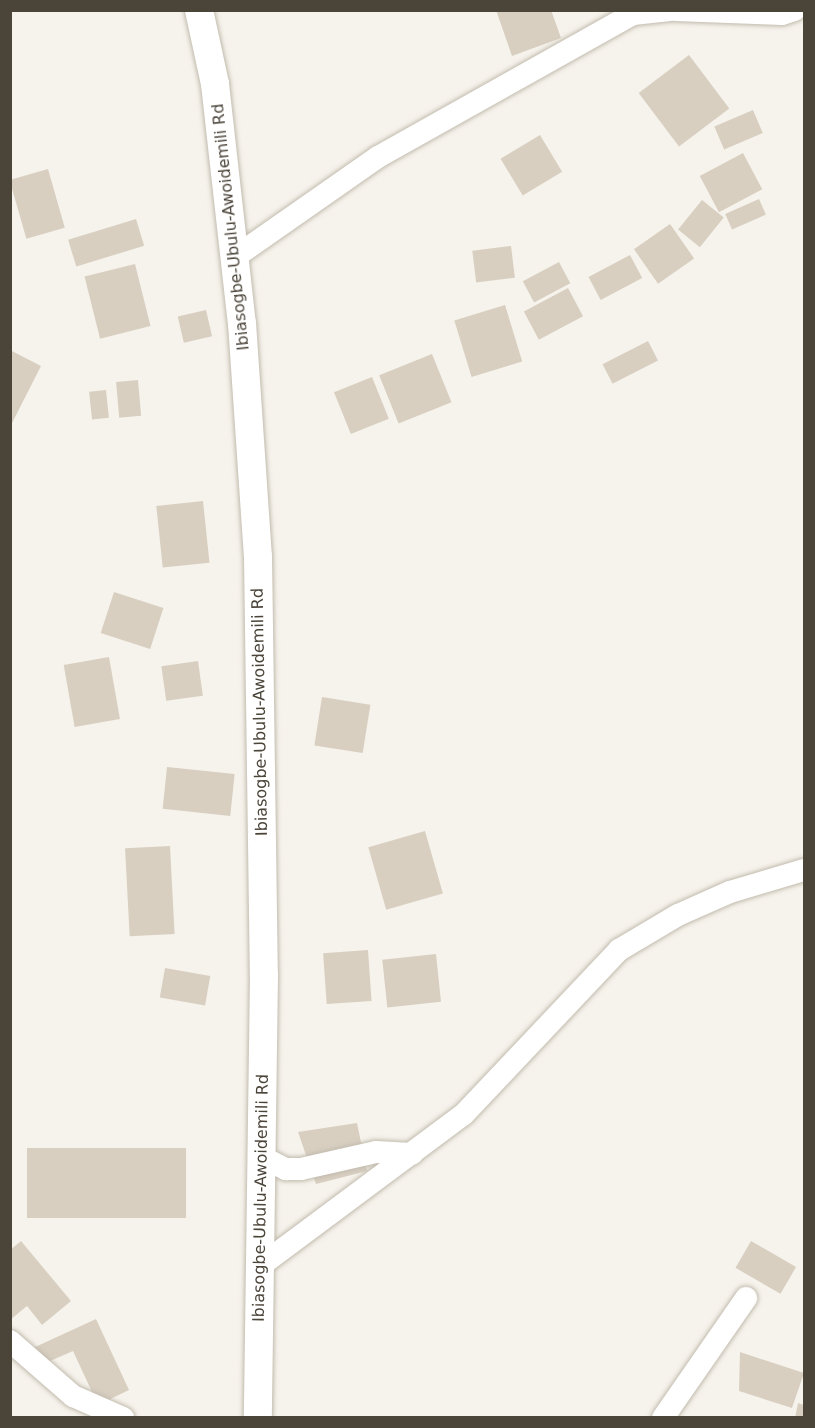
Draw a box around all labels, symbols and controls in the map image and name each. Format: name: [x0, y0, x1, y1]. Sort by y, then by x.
street label: Ibiasogbe-Ubulu-Awoidemili Rd: [208, 103, 254, 351]
street label: Ibiasogbe-Ubulu-Awoidemili Rd: [248, 588, 272, 836]
street label: Ibiasogbe-Ubulu-Awoidemili Rd: [249, 1074, 273, 1322]

